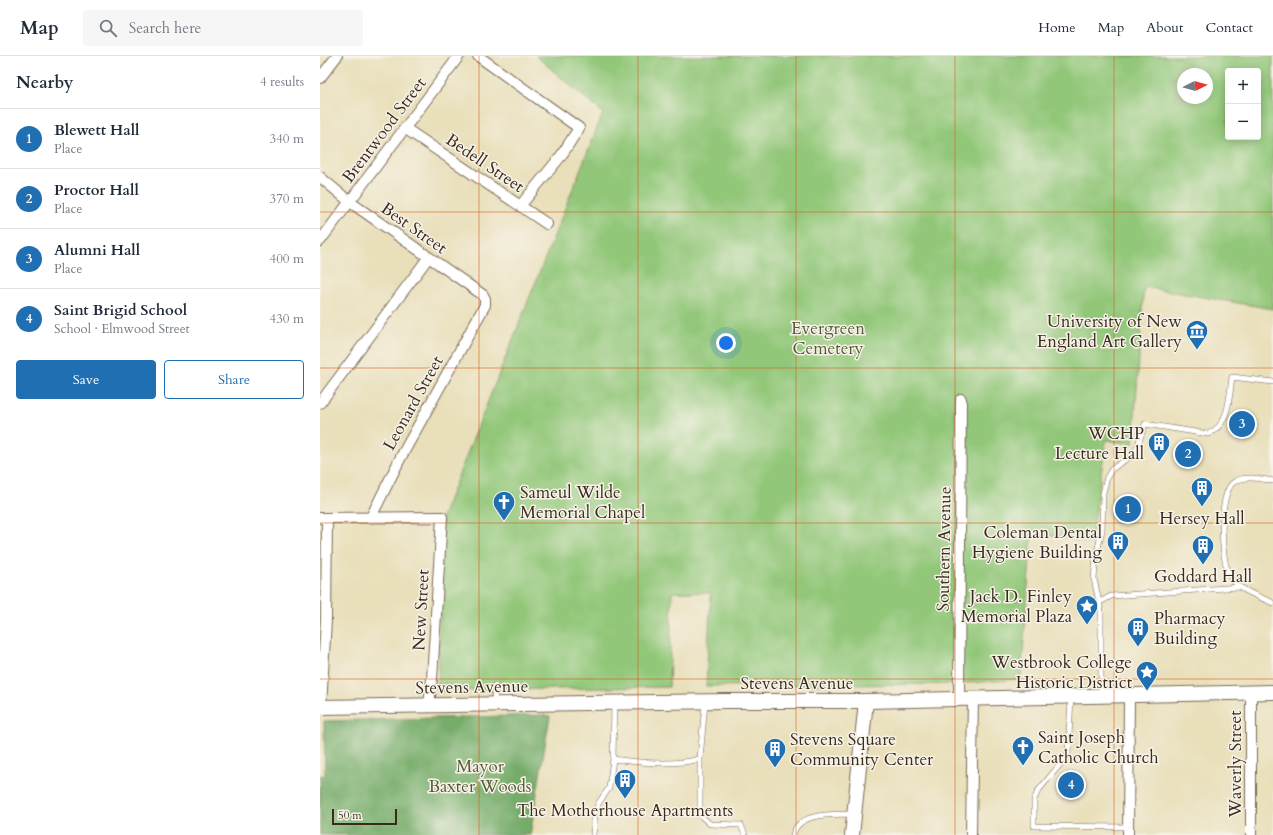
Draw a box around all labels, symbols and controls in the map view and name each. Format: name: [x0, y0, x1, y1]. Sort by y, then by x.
search box: [83, 10, 363, 46]
text: Map: [20, 15, 59, 41]
icon: search: [97, 17, 119, 39]
text: Search here: [129, 18, 201, 38]
text: Home: [1038, 18, 1076, 37]
text: Map: [1098, 18, 1124, 37]
text: About: [1146, 18, 1183, 37]
text: Contact: [1205, 18, 1253, 37]
north arrow: [1177, 68, 1213, 104]
map controls: [1225, 68, 1261, 140]
button: +: [1225, 68, 1261, 104]
text: Nearby: [16, 71, 73, 94]
street label: Brentwood Street: [337, 72, 432, 188]
text: 4 results: [260, 73, 304, 91]
button: −: [1225, 104, 1261, 140]
text: Blewett Hall: [54, 120, 139, 140]
street label: Bedell Street: [441, 128, 529, 198]
text: 1: [26, 130, 32, 148]
text: 340 m: [270, 130, 304, 148]
text: Place: [54, 140, 82, 158]
text: Proctor Hall: [54, 180, 139, 200]
text: 2: [26, 190, 32, 208]
text: 370 m: [270, 190, 304, 208]
street label: Best Street: [376, 197, 452, 260]
text: Place: [54, 200, 82, 218]
text: Alumni Hall: [54, 240, 140, 260]
text: 3: [26, 250, 32, 268]
text: 400 m: [270, 250, 304, 268]
text: Place: [54, 260, 82, 278]
text: Saint Brigid School: [54, 300, 187, 320]
text: 4: [26, 310, 32, 328]
text: 430 m: [270, 310, 304, 328]
place label: University of New England Art Gallery: [1037, 310, 1182, 353]
park label: Evergreen Cemetery: [791, 317, 865, 360]
museum icon: University of New England Art Gallery: [1184, 318, 1210, 351]
text: School · Elmwood Street: [54, 320, 190, 338]
your location: [716, 333, 736, 353]
street label: Leonard Street: [378, 351, 449, 454]
button: Save: [16, 360, 156, 399]
button: Share: [164, 360, 304, 399]
pin: 3: [1229, 409, 1255, 439]
place label: WCHP Lecture Hall: [1055, 422, 1145, 465]
building icon: WCHP Lecture Hall: [1146, 430, 1172, 463]
pin: 2: [1175, 439, 1201, 469]
building icon: Hersey Hall: [1189, 475, 1215, 508]
place label: Sameul Wilde Memorial Chapel: [520, 481, 646, 524]
street label: Southern Avenue: [931, 486, 957, 612]
church icon: Sameul Wilde Memorial Chapel: [491, 489, 517, 522]
pin: 1: [1115, 494, 1141, 524]
place label: Hersey Hall: [1159, 507, 1245, 530]
place label: Coleman Dental Hygiene Building: [972, 521, 1103, 564]
building icon: Coleman Dental Hygiene Building: [1105, 529, 1131, 562]
building icon: Goddard Hall: [1190, 533, 1216, 566]
place label: Goddard Hall: [1154, 565, 1253, 588]
street label: New Street: [407, 568, 435, 651]
place label: Jack D. Finley Memorial Plaza: [961, 585, 1073, 628]
place icon: Jack D. Finley Memorial Plaza: [1074, 593, 1100, 626]
place label: Pharmacy Building: [1154, 607, 1225, 650]
building icon: Pharmacy Building: [1125, 615, 1151, 648]
place label: Westbrook College Historic District: [990, 651, 1133, 694]
place icon: Westbrook College Historic District: [1134, 659, 1160, 692]
street label: Stevens Avenue: [741, 672, 853, 695]
street label: Stevens Avenue: [415, 675, 529, 699]
street label: Waverly Street: [1224, 710, 1247, 819]
place label: Saint Joseph Catholic Church: [1038, 726, 1159, 769]
place label: Stevens Square Community Center: [790, 728, 934, 771]
church icon: Saint Joseph Catholic Church: [1010, 734, 1036, 767]
building icon: Stevens Square Community Center: [762, 736, 788, 769]
park label: Mayor Baxter Woods: [428, 755, 532, 798]
building icon: The Motherhouse Apartments: [612, 767, 638, 800]
pin: 4: [1058, 770, 1084, 800]
place label: The Motherhouse Apartments: [517, 799, 734, 822]
scale bar: [332, 807, 397, 826]
text: 50 m: [338, 808, 362, 823]

